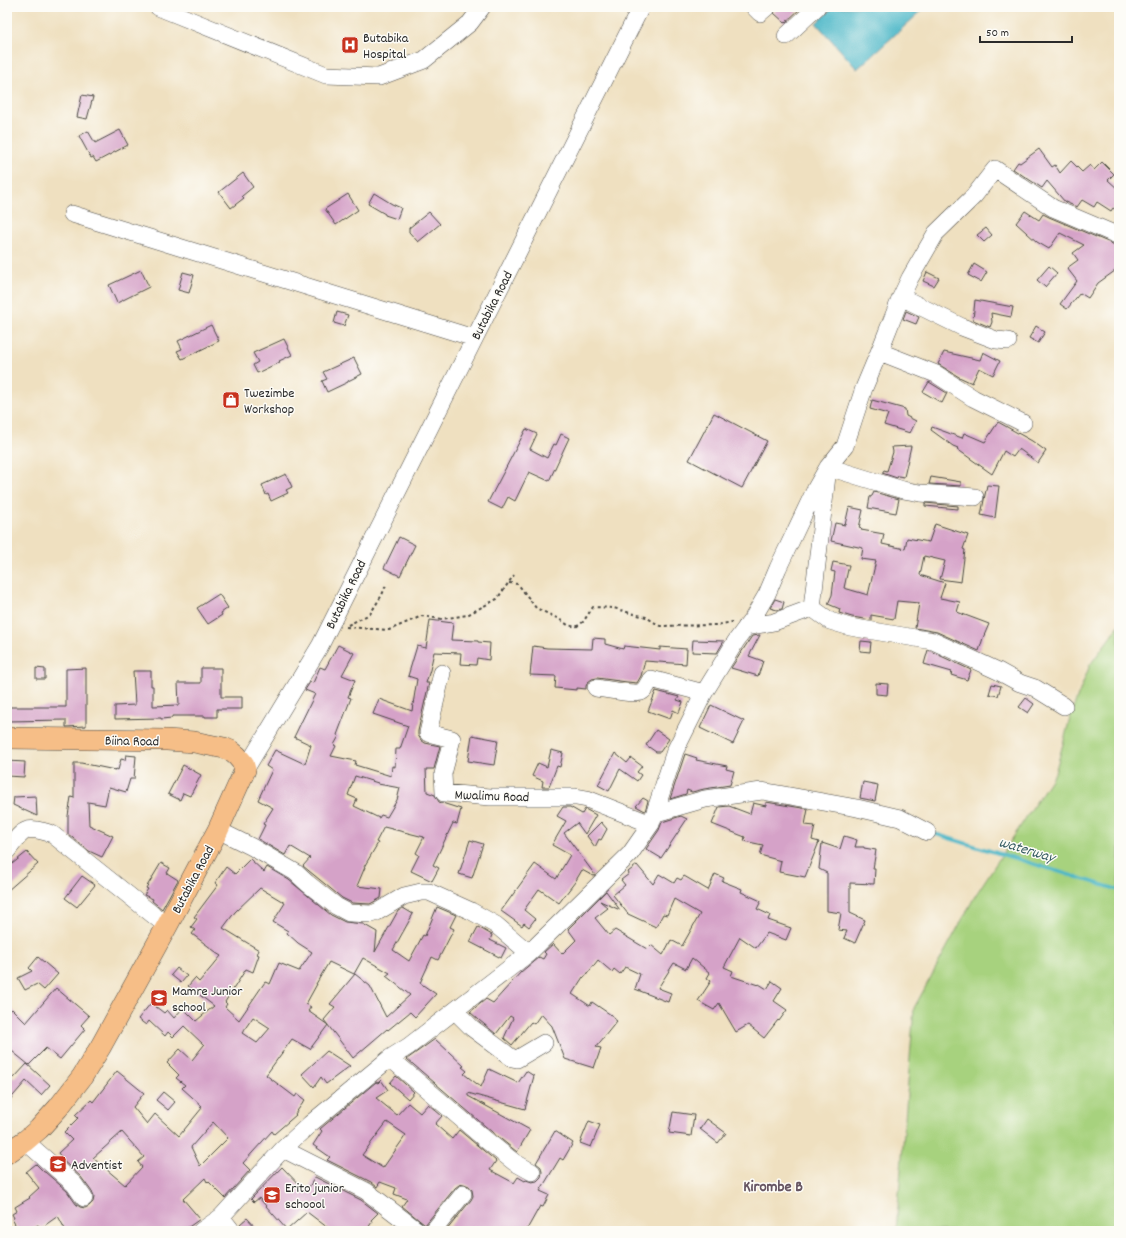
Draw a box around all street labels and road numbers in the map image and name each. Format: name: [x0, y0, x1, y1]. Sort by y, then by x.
street label: Butabika Road: [467, 268, 519, 344]
street label: Butabika Road: [321, 557, 372, 633]
street label: Biina Road: [105, 732, 159, 752]
street label: Mwalimu Road: [454, 786, 530, 808]
street label: Butabika Road: [167, 842, 220, 918]

